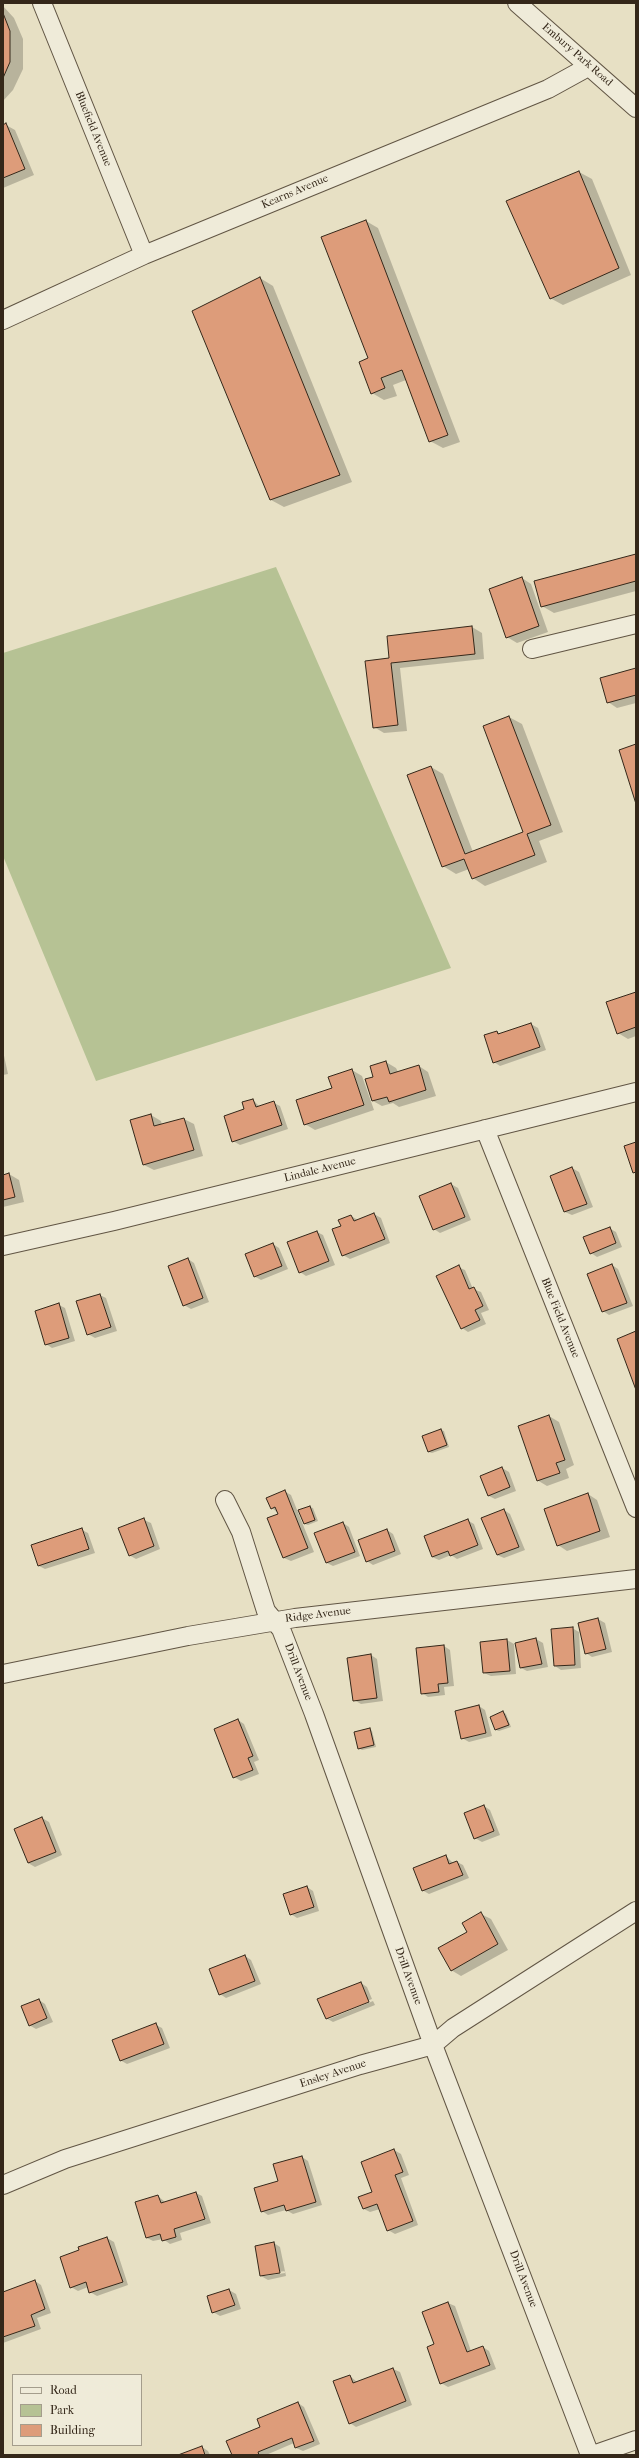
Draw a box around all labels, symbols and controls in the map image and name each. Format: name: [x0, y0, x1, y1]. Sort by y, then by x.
street label: Embury Park Road: [539, 21, 615, 89]
street label: Bluefield Avenue: [72, 89, 114, 169]
street label: Kearns Avenue: [260, 172, 330, 212]
street label: Lindale Avenue: [283, 1155, 357, 1185]
street label: Blue Field Avenue: [538, 1276, 582, 1360]
street label: Ridge Avenue: [284, 1604, 352, 1626]
street label: Drill Avenue: [281, 1641, 315, 1703]
street label: Drill Avenue: [391, 1945, 425, 2007]
street label: Ensley Avenue: [298, 2057, 368, 2091]
street label: Drill Avenue: [506, 2248, 540, 2310]
legend: [12, 2374, 142, 2446]
text: Road: [50, 2383, 77, 2397]
text: Park: [50, 2403, 74, 2417]
text: Building: [50, 2423, 95, 2437]

